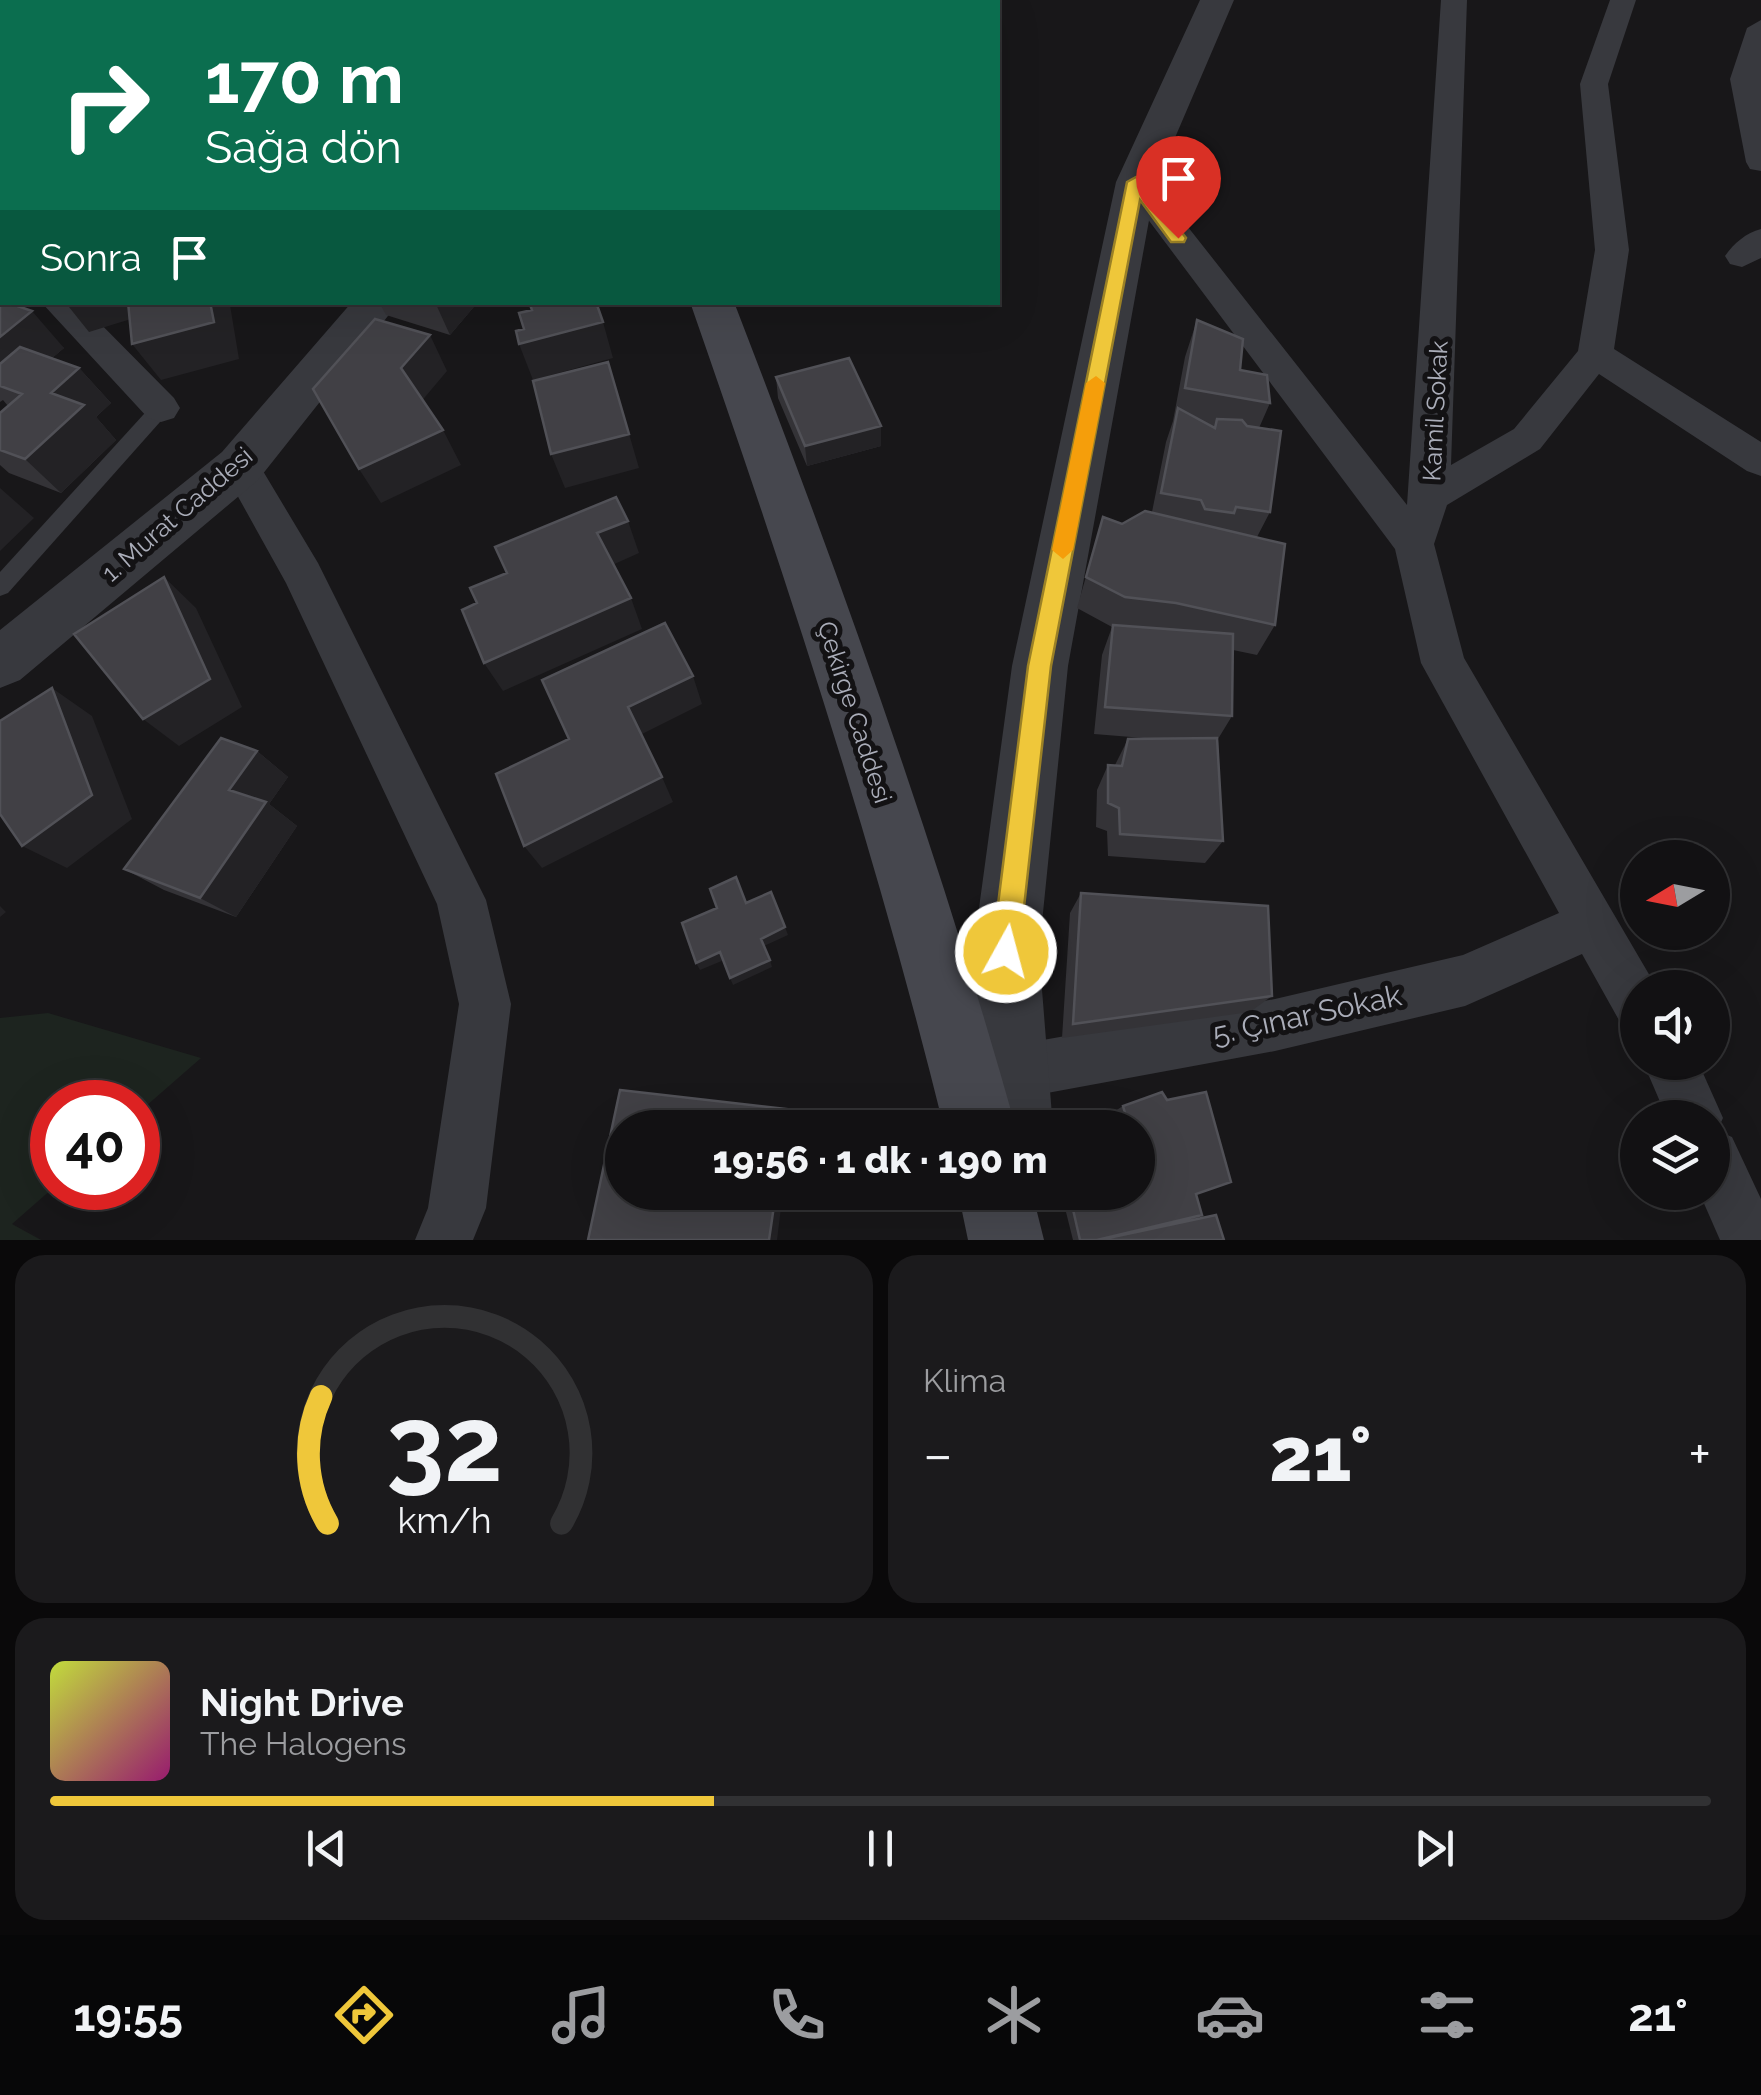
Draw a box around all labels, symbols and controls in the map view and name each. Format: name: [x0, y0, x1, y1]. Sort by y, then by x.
text: 170 m: [205, 37, 404, 119]
icon: right: [40, 40, 170, 170]
text: Sağa dön: [205, 121, 402, 174]
pin: [1136, 136, 1221, 239]
icon: arrive: [1151, 151, 1206, 206]
icon: arrive: [162, 230, 217, 285]
text: Sonra: [40, 235, 142, 280]
street label: Kamil Sokak: [1416, 339, 1454, 482]
street label: 1. Murat Caddesi: [96, 440, 258, 588]
street label: Çekirge Caddesi: [811, 617, 899, 807]
north arrow: [1620, 840, 1730, 950]
map controls: [1620, 840, 1730, 1210]
position arrow: [954, 900, 1058, 1004]
button: sound: [1620, 970, 1730, 1080]
street label: 5. Çınar Sokak: [1209, 977, 1405, 1052]
speed limit sign: 40: [30, 1080, 160, 1210]
button: layers: [1620, 1100, 1730, 1210]
text: 19:56 · 1 dk · 190 m: [712, 1137, 1048, 1182]
text: Klima: [923, 1362, 1006, 1399]
text: 32: [386, 1383, 502, 1505]
text: 21°: [1269, 1410, 1372, 1499]
text: −: [923, 1422, 953, 1487]
text: +: [1688, 1422, 1711, 1487]
text: km/h: [397, 1499, 491, 1541]
text: Night Drive: [200, 1680, 404, 1725]
text: The Halogens: [200, 1725, 406, 1762]
icon: previous: [299, 1821, 354, 1876]
icon: pause: [853, 1821, 908, 1876]
icon: next: [1407, 1821, 1462, 1876]
icon: directions: [329, 1980, 399, 2050]
icon: music: [546, 1980, 616, 2050]
icon: phone: [762, 1980, 832, 2050]
icon: climate: [979, 1980, 1049, 2050]
icon: car: [1195, 1980, 1265, 2050]
icon: filters: [1412, 1980, 1482, 2050]
text: 19:55: [73, 1989, 183, 2042]
text: 21°: [1628, 1989, 1688, 2042]

